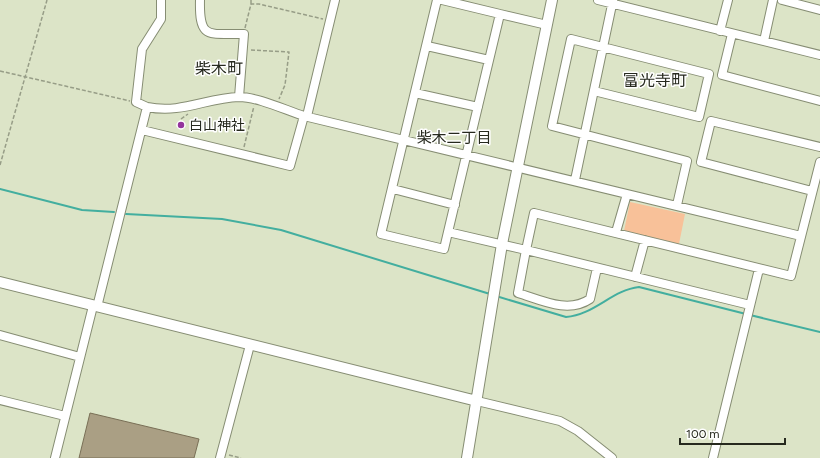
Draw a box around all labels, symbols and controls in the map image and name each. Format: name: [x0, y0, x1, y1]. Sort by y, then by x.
district label: 柴木町: [195, 59, 243, 78]
district label: 富光寺町: [623, 71, 687, 90]
place label: 白山神社: [189, 117, 245, 134]
marker: 白山神社: [176, 120, 186, 130]
district label: 柴木二丁目: [416, 129, 492, 147]
scale bar: [680, 420, 785, 446]
text: 100 m: [686, 427, 720, 441]

